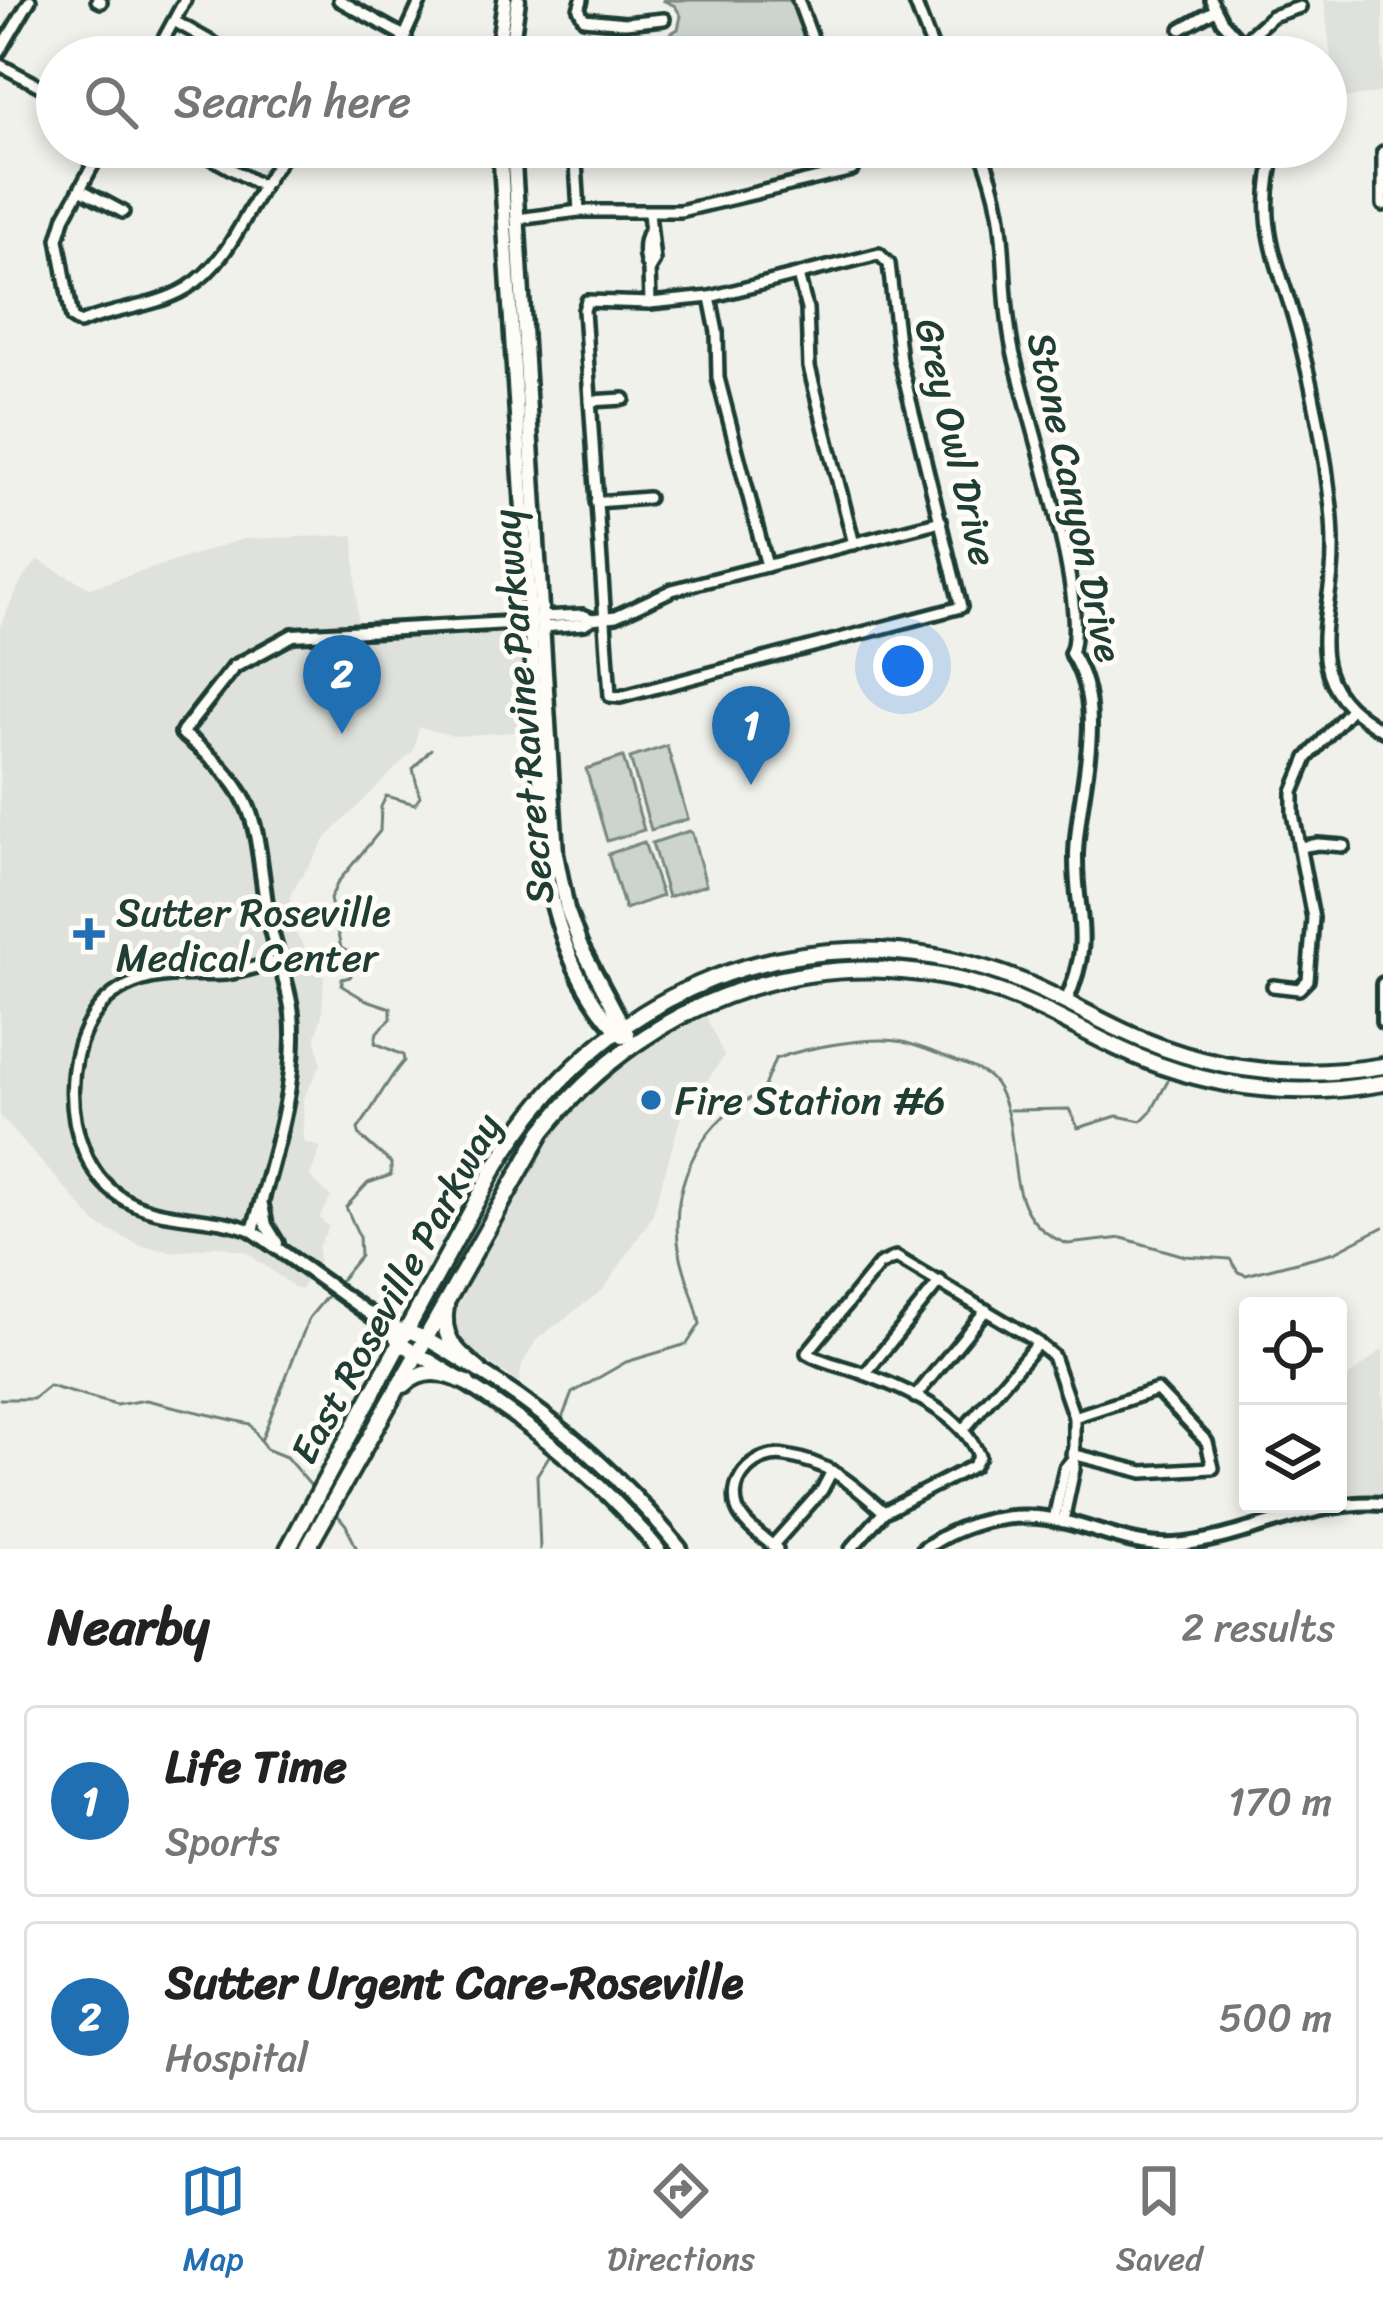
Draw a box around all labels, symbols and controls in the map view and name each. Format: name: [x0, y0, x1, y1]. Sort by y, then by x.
search box: [36, 36, 1347, 168]
text: Search here: [174, 62, 411, 142]
icon: search: [78, 69, 144, 135]
street label: Grey Owl Drive: [895, 311, 1019, 573]
street label: Stone Canyon Drive: [1007, 326, 1144, 669]
street label: Secret Ravine Parkway: [471, 507, 574, 907]
pin: 2: [303, 635, 381, 734]
your location: [873, 636, 933, 696]
pin: 1: [712, 686, 790, 785]
place label: Sutter Roseville Medical Center: [116, 878, 391, 992]
marker: Sutter Roseville Medical Center: [73, 918, 105, 950]
place label: Fire Station #6: [675, 1066, 946, 1135]
marker: Fire Station #6: [638, 1087, 664, 1113]
street label: East Roseville Parkway: [270, 1099, 521, 1477]
map controls: [1239, 1297, 1347, 1513]
button: locate: [1239, 1297, 1347, 1405]
button: layers: [1239, 1405, 1347, 1513]
text: Nearby: [48, 1582, 209, 1672]
text: 2 results: [1181, 1593, 1335, 1662]
text: Life Time: [165, 1727, 347, 1807]
text: 1: [82, 1767, 98, 1836]
text: 170 m: [1228, 1767, 1332, 1836]
text: Sports: [165, 1807, 280, 1876]
text: Sutter Urgent Care-Roseville: [165, 1943, 743, 2023]
text: 2: [79, 1983, 101, 2052]
text: 500 m: [1219, 1983, 1332, 2052]
text: Hospital: [165, 2023, 308, 2092]
tab: Map: [180, 2158, 246, 2288]
tab: Directions: [607, 2158, 755, 2288]
tab: Saved: [1116, 2158, 1203, 2288]

